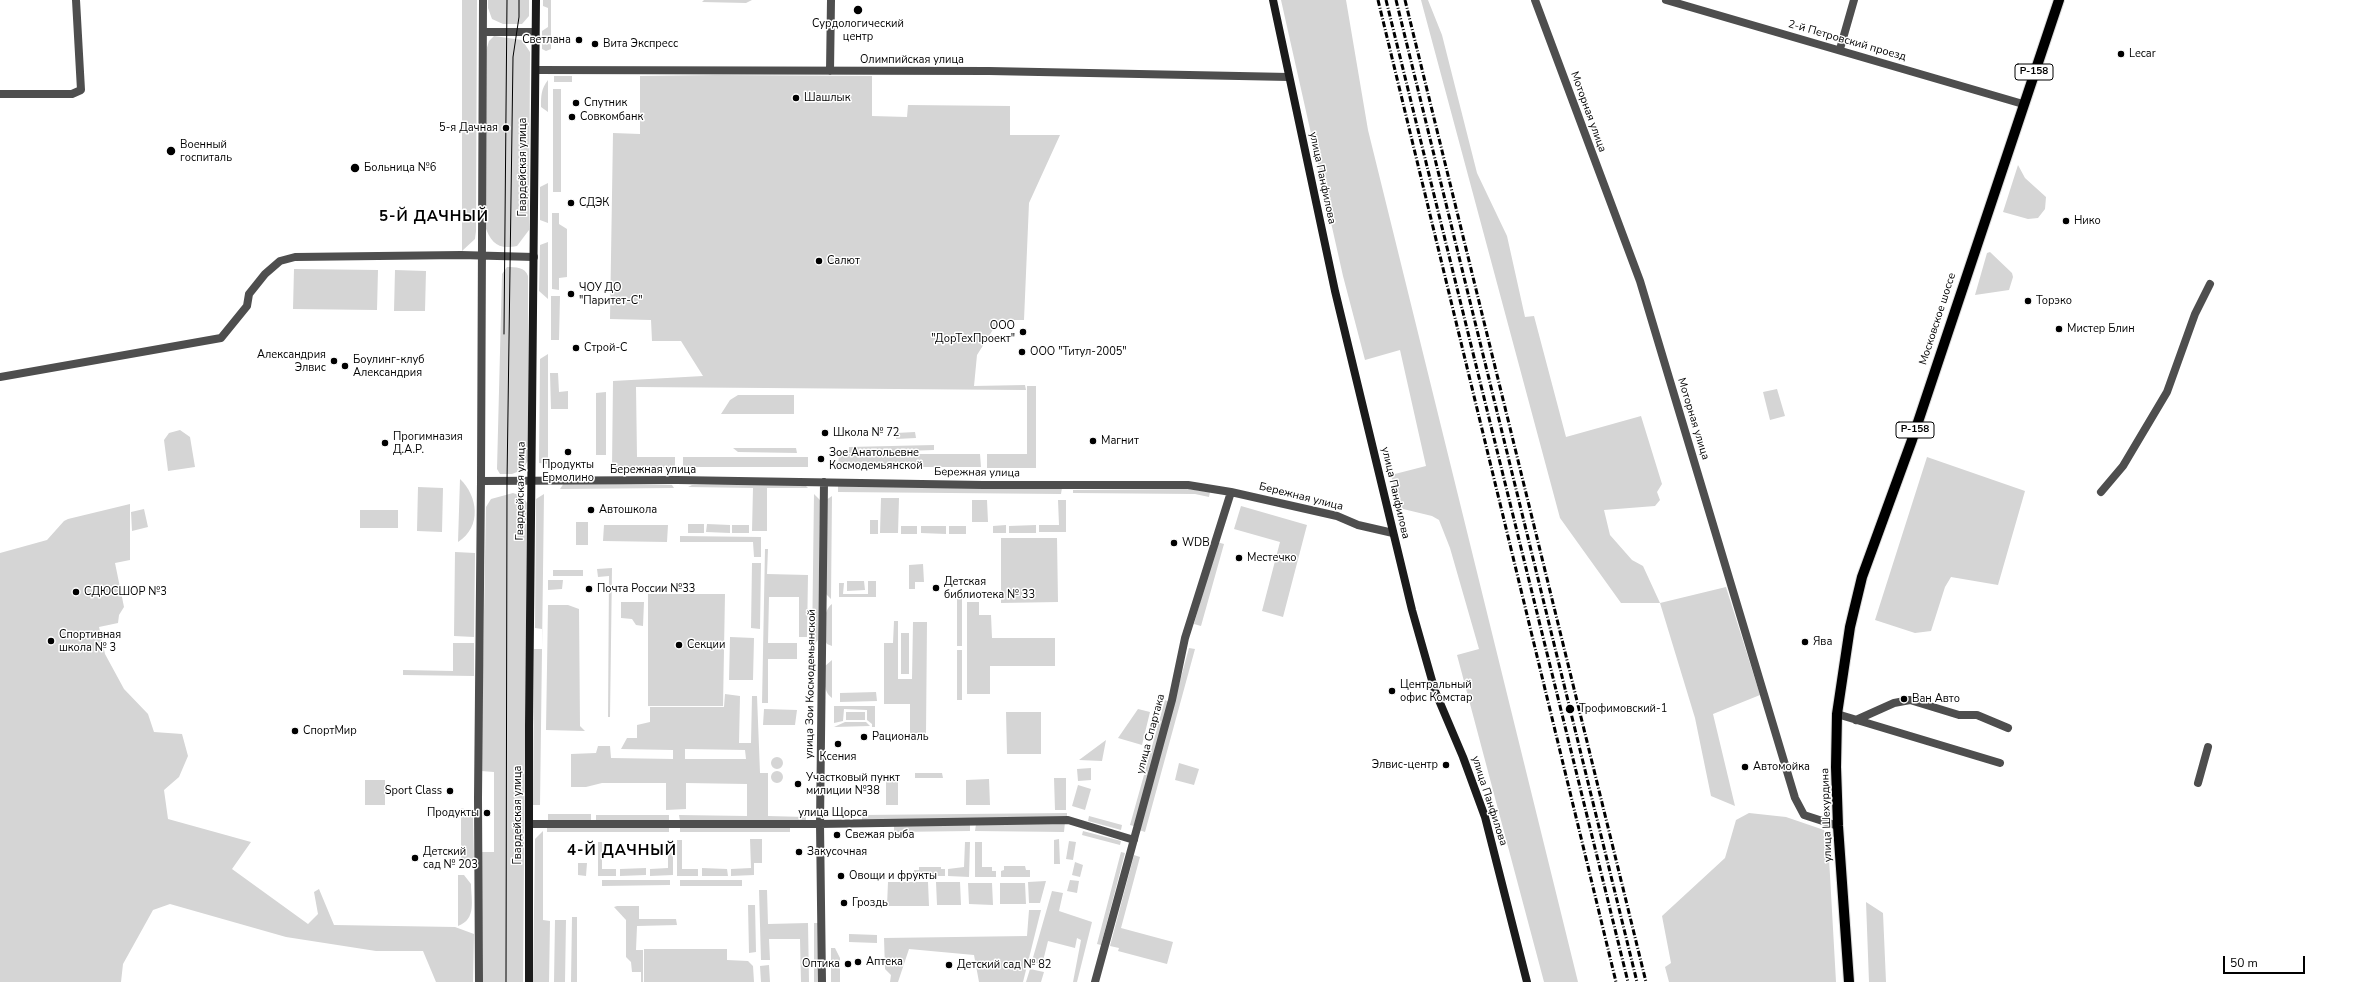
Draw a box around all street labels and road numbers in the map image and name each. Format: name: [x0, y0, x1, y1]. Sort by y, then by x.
street label: 2-й Петровский проезд: [1786, 18, 1908, 64]
street label: Олимпийская улица: [860, 53, 964, 67]
road number: Р-158: [2015, 64, 2053, 80]
street label: Моторная улица: [1567, 70, 1609, 154]
street label: Гвардейская улица: [516, 118, 530, 216]
street label: улица Панфилова: [1306, 131, 1338, 225]
street label: Московское шоссе: [1917, 271, 1959, 367]
street label: Моторная улица: [1674, 376, 1712, 462]
road number: Р-158: [1896, 422, 1934, 438]
street label: Гвардейская улица: [514, 441, 528, 541]
street label: улица Панфилова: [1378, 446, 1412, 540]
street label: Бережная улица: [610, 463, 696, 477]
street label: Бережная улица: [934, 466, 1020, 480]
street label: Бережная улица: [1258, 480, 1344, 514]
street label: улица Зои Космодемьянской: [803, 609, 819, 759]
street label: улица Спартака: [1134, 693, 1168, 775]
street label: улица Панфилова: [1468, 754, 1510, 848]
street label: Гвардейская улица: [511, 766, 525, 864]
street label: улица Шехурдина: [1819, 768, 1835, 862]
street label: улица Щорса: [798, 806, 868, 820]

